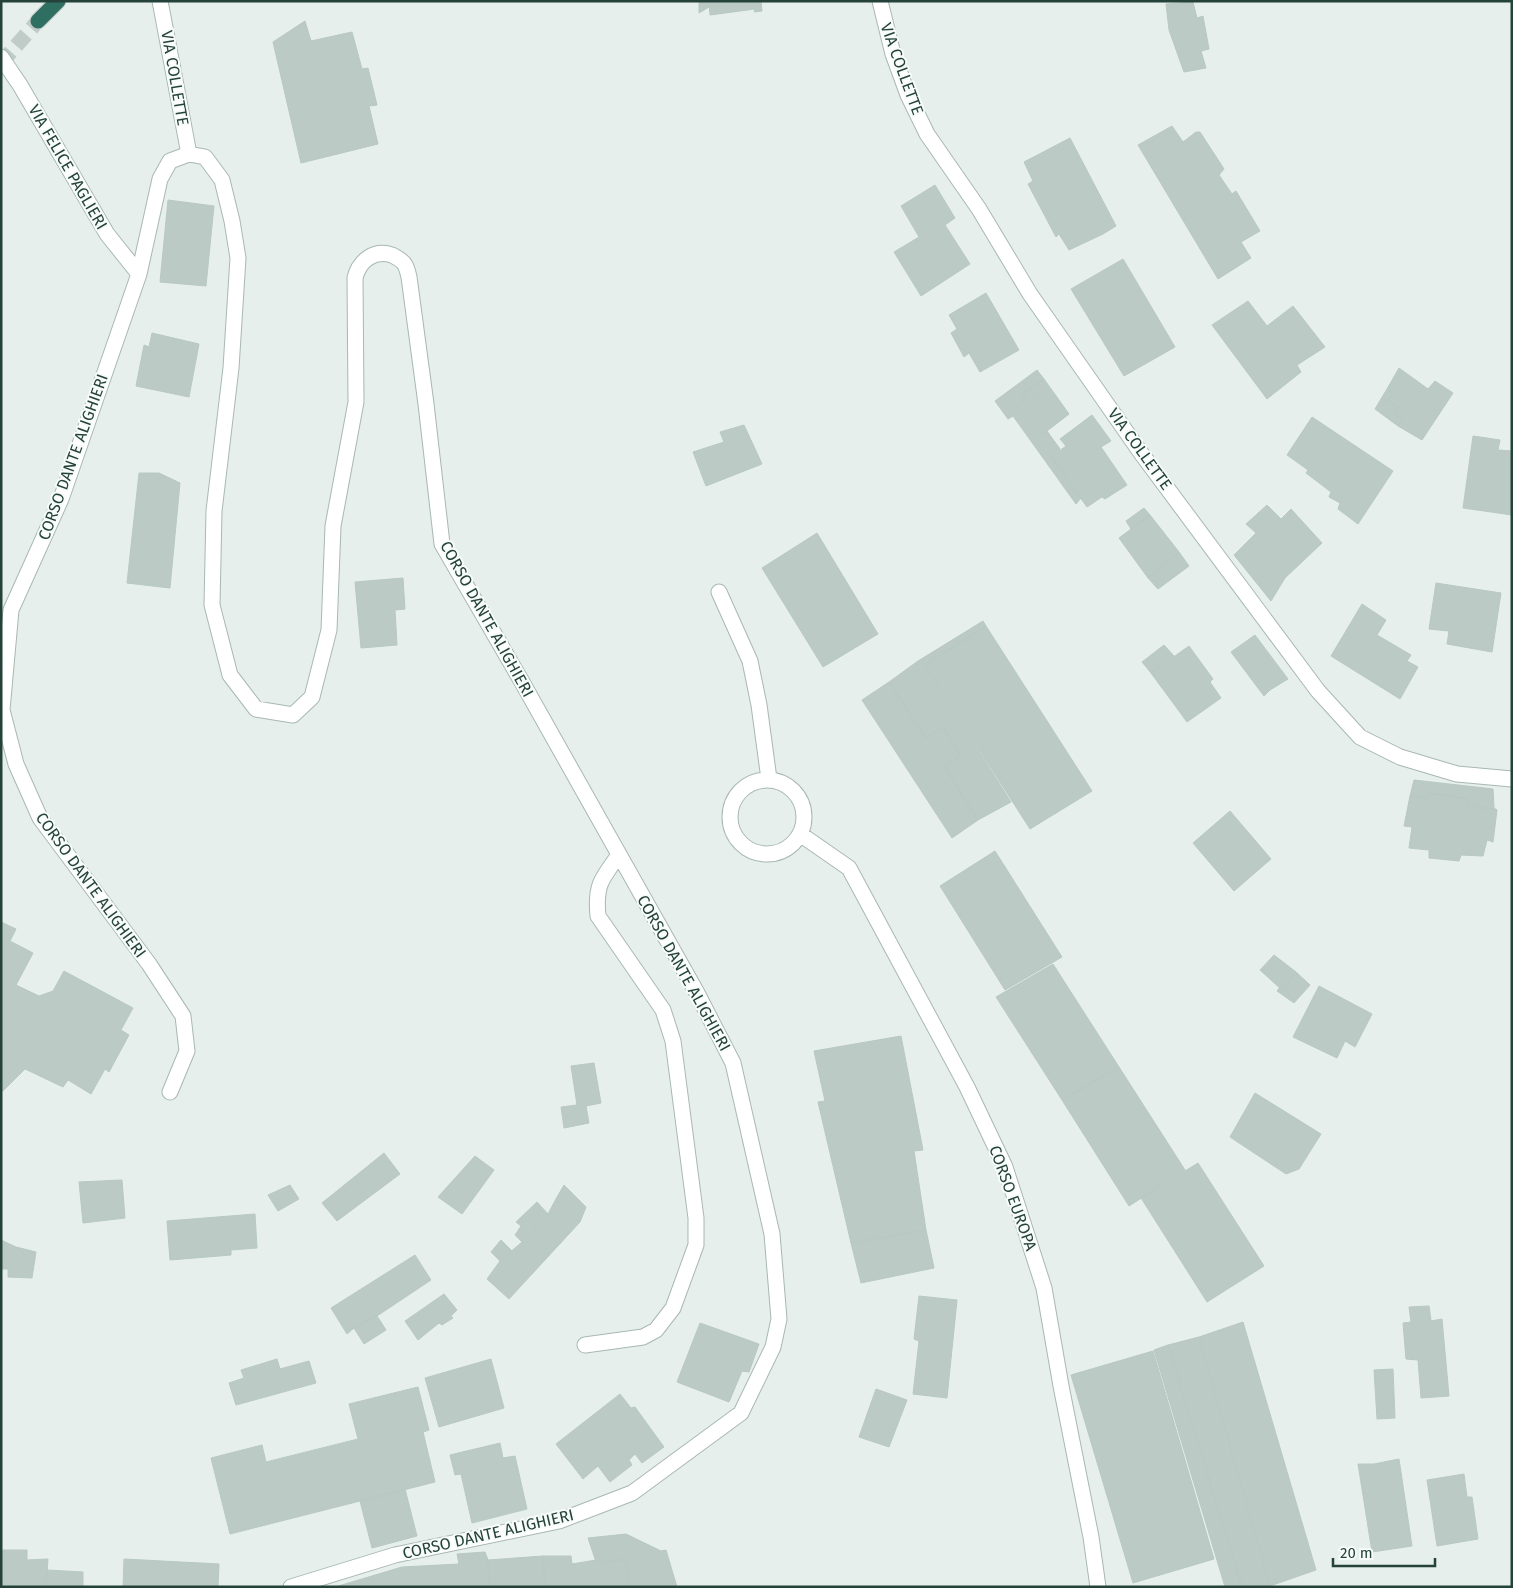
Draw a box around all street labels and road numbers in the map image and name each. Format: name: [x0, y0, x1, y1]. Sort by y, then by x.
street label: VIA COLLETTE: [877, 20, 927, 118]
street label: VIA COLLETTE: [157, 29, 193, 127]
street label: VIA FELICE PAGLIERI: [25, 101, 111, 233]
street label: CORSO DANTE ALIGHIERI: [34, 371, 112, 543]
street label: VIA COLLETTE: [1104, 404, 1176, 494]
street label: CORSO DANTE ALIGHIERI: [436, 538, 538, 700]
street label: CORSO DANTE ALIGHIERI: [32, 809, 150, 961]
street label: CORSO DANTE ALIGHIERI: [633, 892, 735, 1054]
street label: CORSO EUROPA: [985, 1143, 1041, 1254]
street label: CORSO DANTE ALIGHIERI: [401, 1505, 575, 1563]

